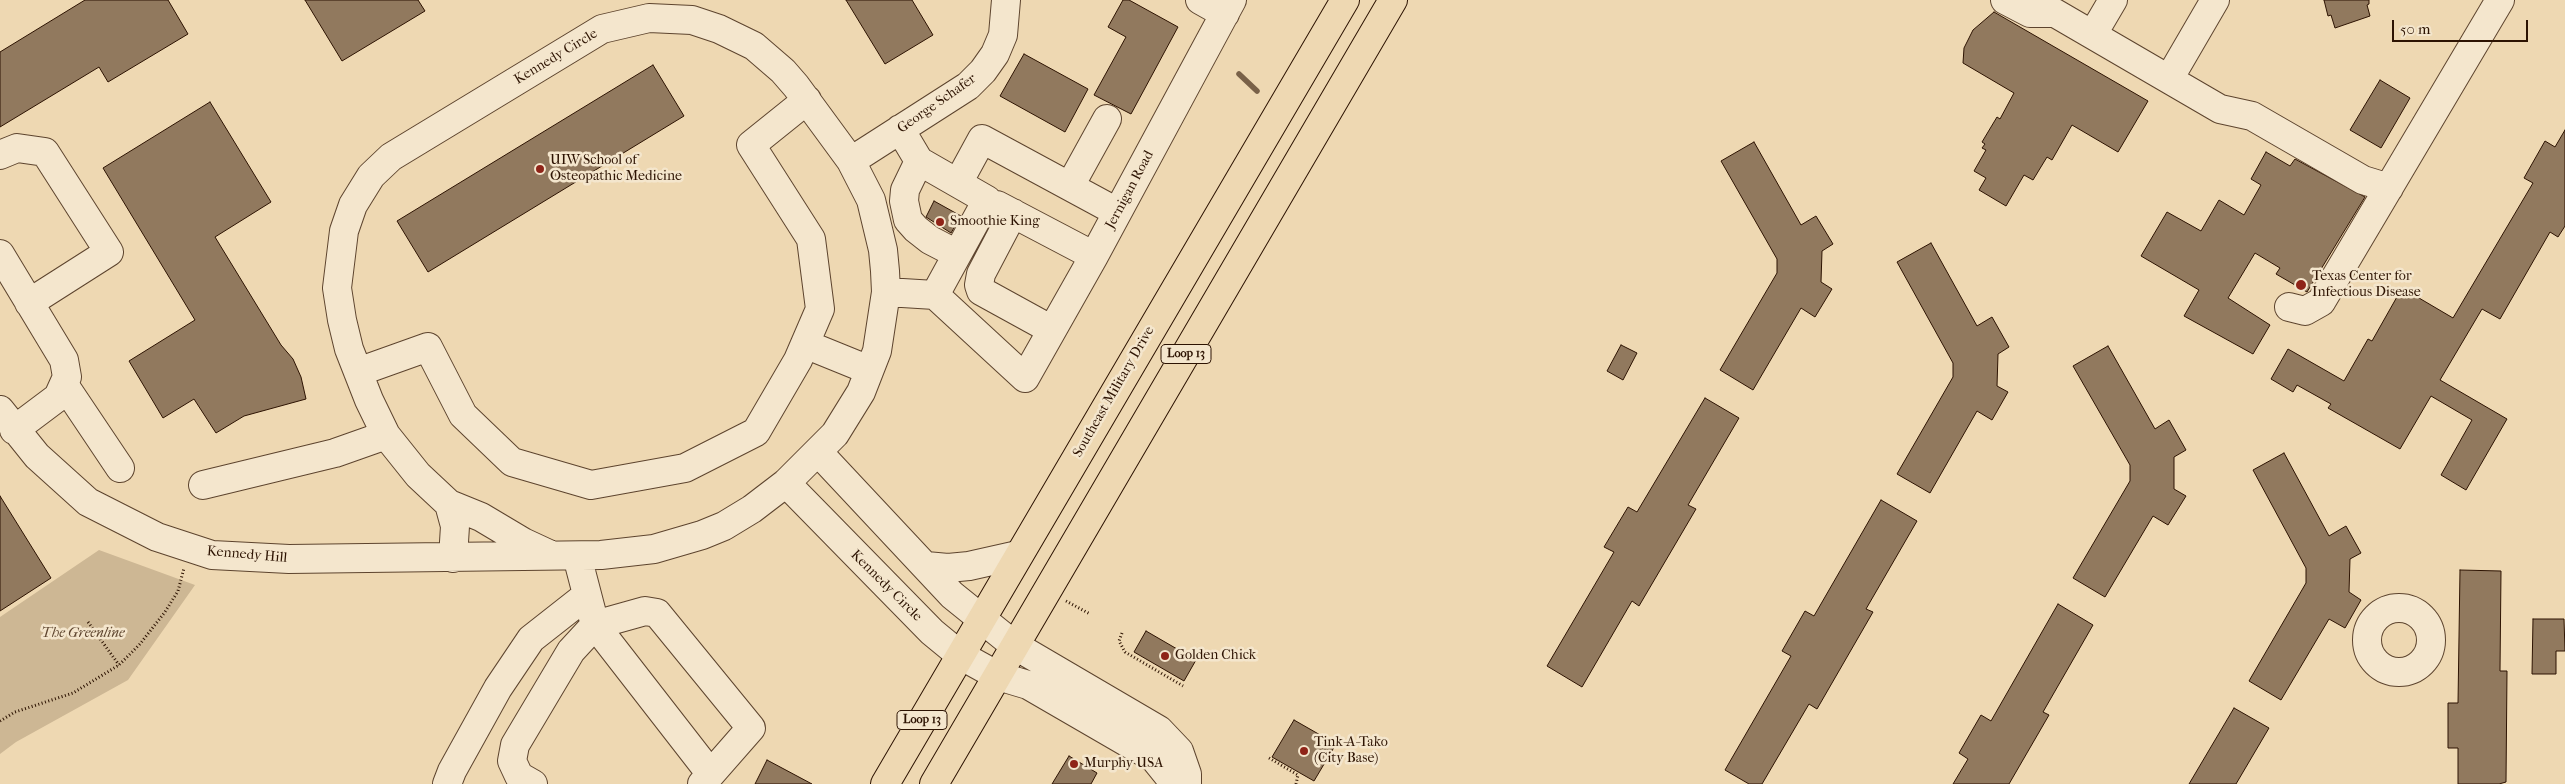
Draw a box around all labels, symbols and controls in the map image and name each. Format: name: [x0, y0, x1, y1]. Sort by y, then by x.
scale bar: [2395, 10, 2531, 42]
text: 50 m: [2400, 20, 2430, 38]
street label: Kennedy Circle: [511, 26, 601, 88]
street label: George Schafer: [894, 71, 980, 137]
street label: Jernigan Road: [1102, 148, 1158, 232]
place label: UIW School of Osteopathic Medicine: [550, 153, 682, 186]
marker: UIW School of Osteopathic Medicine: [534, 163, 546, 175]
place label: Smoothie King: [950, 214, 1040, 230]
marker: Smoothie King: [934, 216, 946, 228]
place label: Texas Center for Infectious Disease: [2312, 269, 2421, 302]
marker: Texas Center for Infectious Disease: [2294, 278, 2308, 292]
street label: Southeast Military Drive: [1070, 324, 1158, 460]
road number: Loop 13: [1161, 344, 1211, 364]
street label: Kennedy Hill: [206, 543, 288, 567]
street label: Kennedy Circle: [847, 547, 925, 625]
park label: The Greenline: [41, 626, 125, 642]
place label: Golden Chick: [1175, 648, 1256, 664]
marker: Golden Chick: [1159, 650, 1171, 662]
road number: Loop 13: [897, 710, 947, 730]
place label: Tink-A-Tako (City Base): [1314, 735, 1388, 768]
marker: Tink-A-Tako (City Base): [1298, 745, 1310, 757]
place label: Murphy USA: [1084, 756, 1163, 772]
marker: Murphy USA: [1068, 758, 1080, 770]

